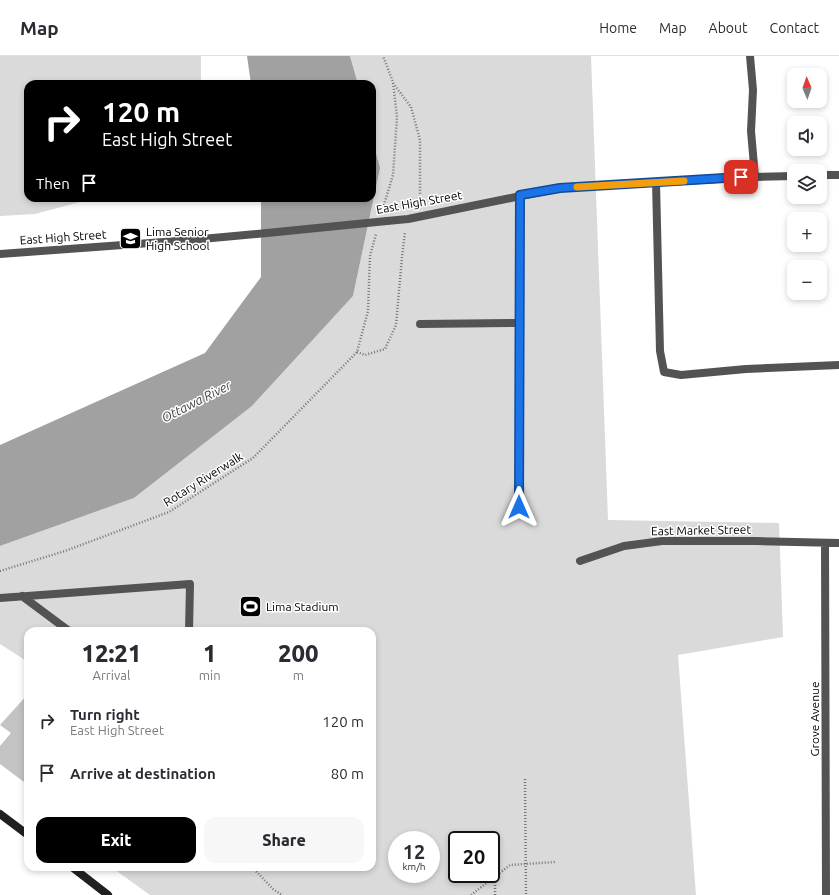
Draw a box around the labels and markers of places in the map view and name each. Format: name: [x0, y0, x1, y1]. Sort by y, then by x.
pin: [724, 160, 758, 194]
school or university icon: Lima Senior High School: [118, 225, 144, 251]
place label: Lima Senior High School: [146, 225, 210, 252]
sports icon: Lima Stadium: [237, 593, 263, 619]
place label: Lima Stadium: [266, 600, 339, 613]

